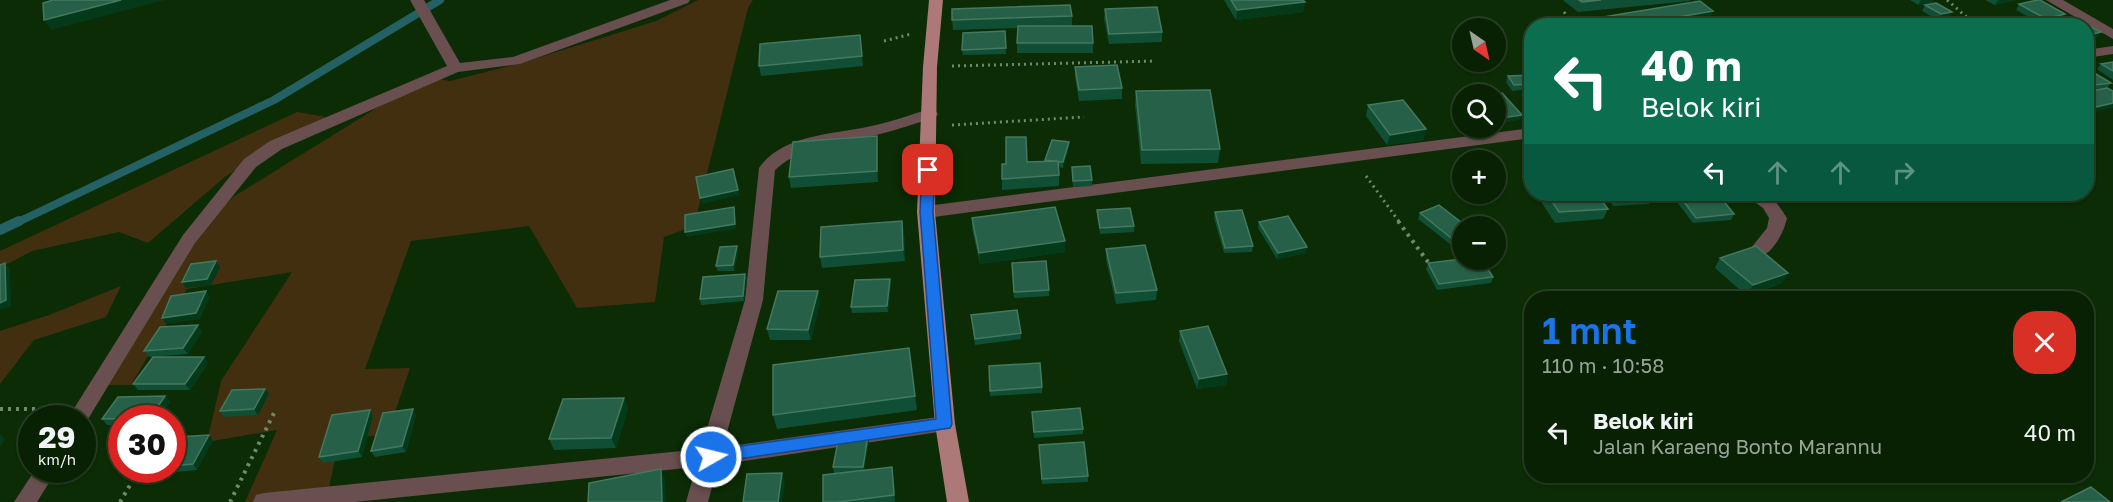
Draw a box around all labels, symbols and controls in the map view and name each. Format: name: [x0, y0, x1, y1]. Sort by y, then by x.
north arrow: [1452, 18, 1506, 72]
map controls: [1452, 18, 1506, 270]
text: 40 m: [1641, 40, 1742, 90]
icon: left: [1542, 42, 1620, 120]
button: search: [1452, 84, 1506, 138]
text: Belok kiri: [1641, 91, 1762, 123]
pin: [902, 144, 953, 195]
button: +: [1452, 150, 1506, 204]
icon: arrive: [911, 153, 944, 186]
icon: left: [1698, 156, 1731, 189]
icon: ahead: [1761, 156, 1794, 189]
icon: ahead: [1824, 156, 1857, 189]
icon: right: [1887, 156, 1920, 189]
button: −: [1452, 216, 1506, 270]
text: 1 mnt: [1542, 309, 1637, 352]
button: close: [2013, 311, 2076, 374]
text: 110 m · 10:58: [1542, 353, 1664, 377]
speed limit sign: 30: [108, 405, 186, 483]
text: Belok kiri: [1593, 407, 1694, 434]
icon: left: [1542, 416, 1575, 449]
text: 29: [38, 419, 76, 455]
text: 40 m: [2024, 419, 2076, 446]
position arrow: [679, 425, 743, 489]
text: Jalan Karaeng Bonto Marannu: [1593, 434, 1882, 458]
text: km/h: [38, 450, 76, 468]

